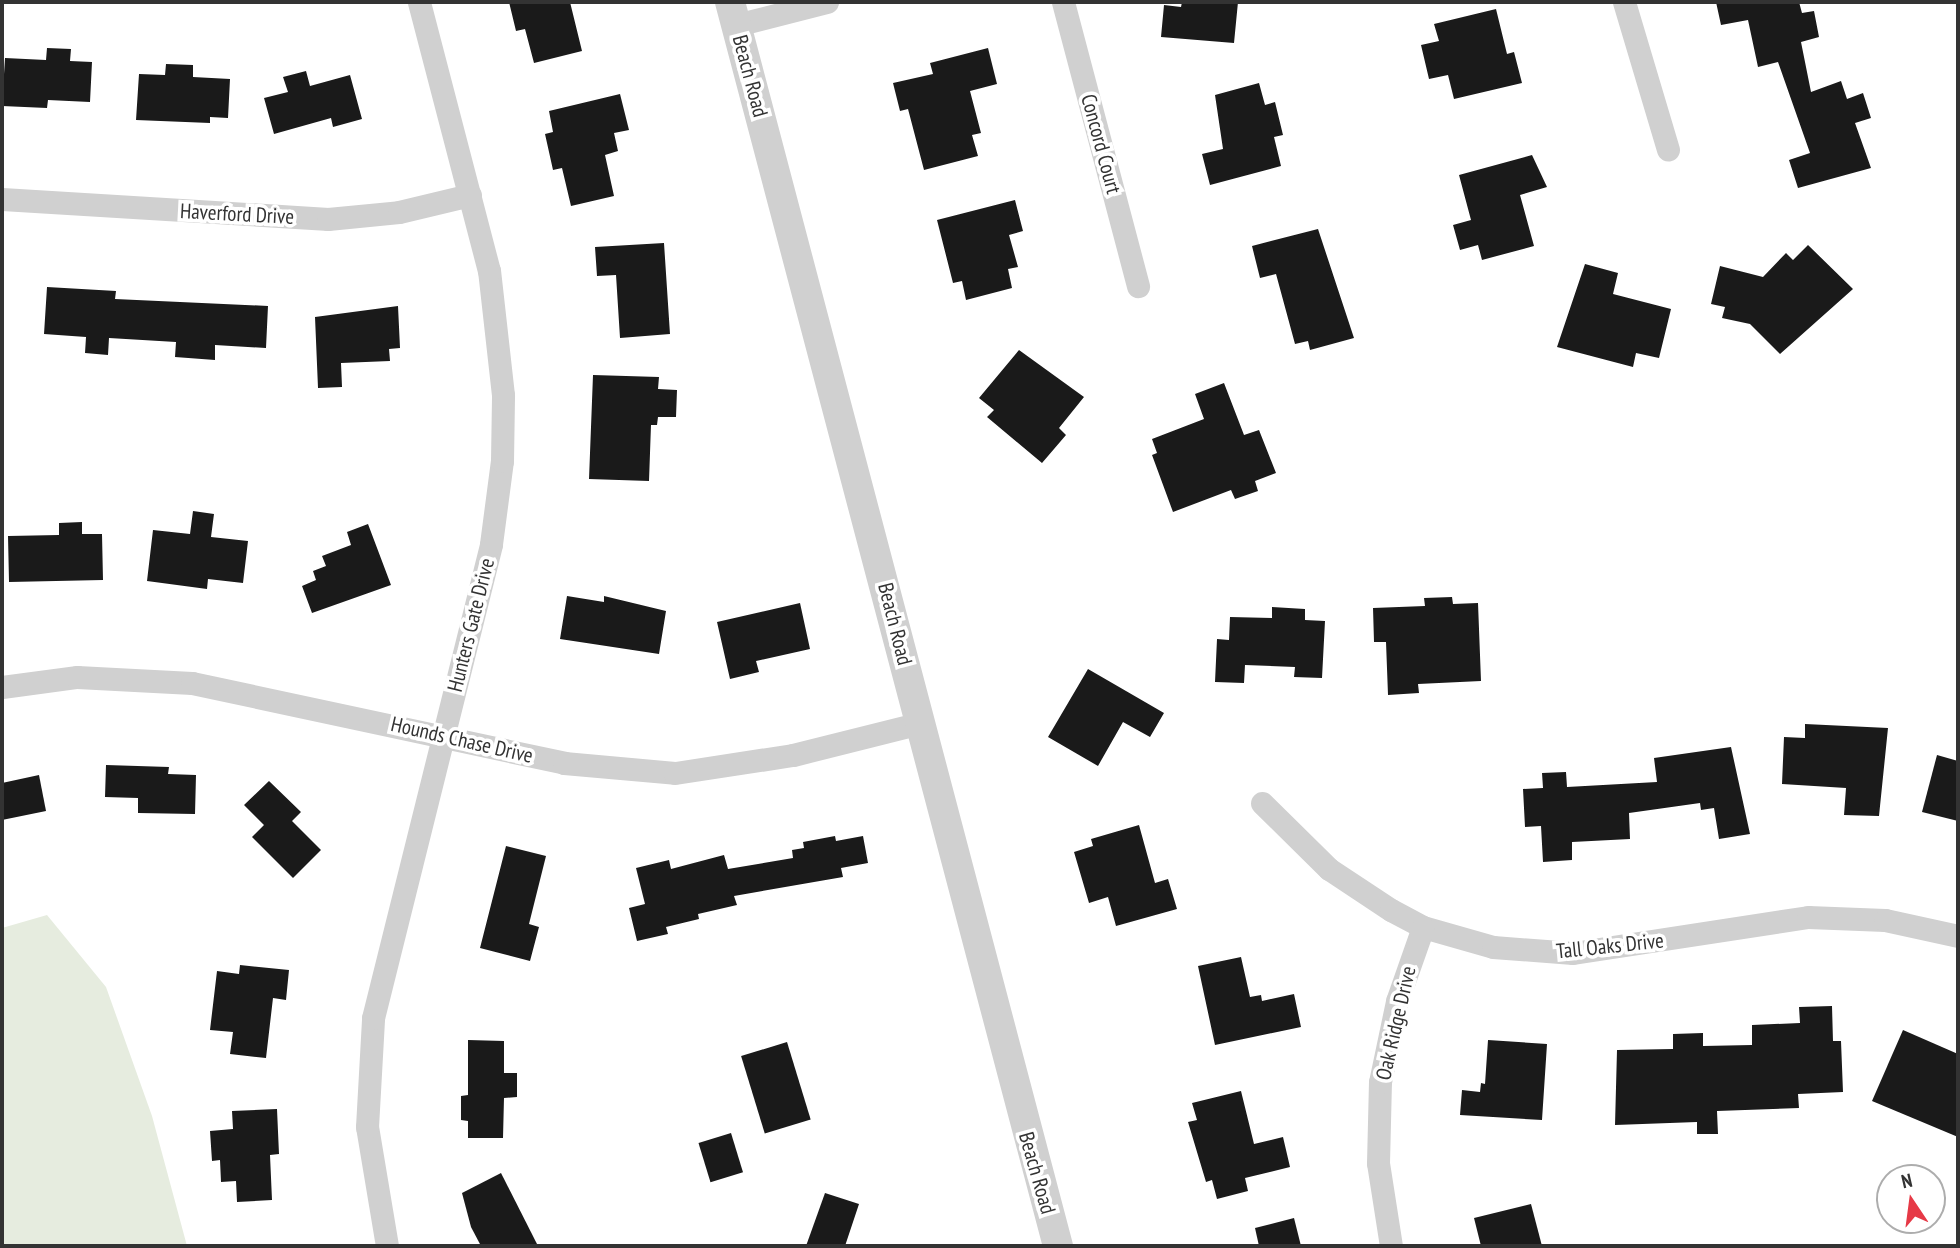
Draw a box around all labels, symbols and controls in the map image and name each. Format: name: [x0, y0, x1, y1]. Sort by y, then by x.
street label: Beach Road: [727, 32, 773, 120]
street label: Concord Court: [1076, 91, 1126, 197]
street label: Haverford Drive: [179, 198, 295, 230]
street label: Hunters Gate Drive: [442, 556, 500, 694]
street label: Beach Road: [873, 580, 917, 668]
street label: Hounds Chase Drive: [389, 711, 535, 769]
street label: Tall Oaks Drive: [1555, 928, 1665, 964]
street label: Oak Ridge Drive: [1371, 963, 1421, 1083]
street label: Beach Road: [1013, 1129, 1061, 1217]
north arrow: [1876, 1164, 1946, 1234]
text: N: [1899, 1168, 1914, 1193]

